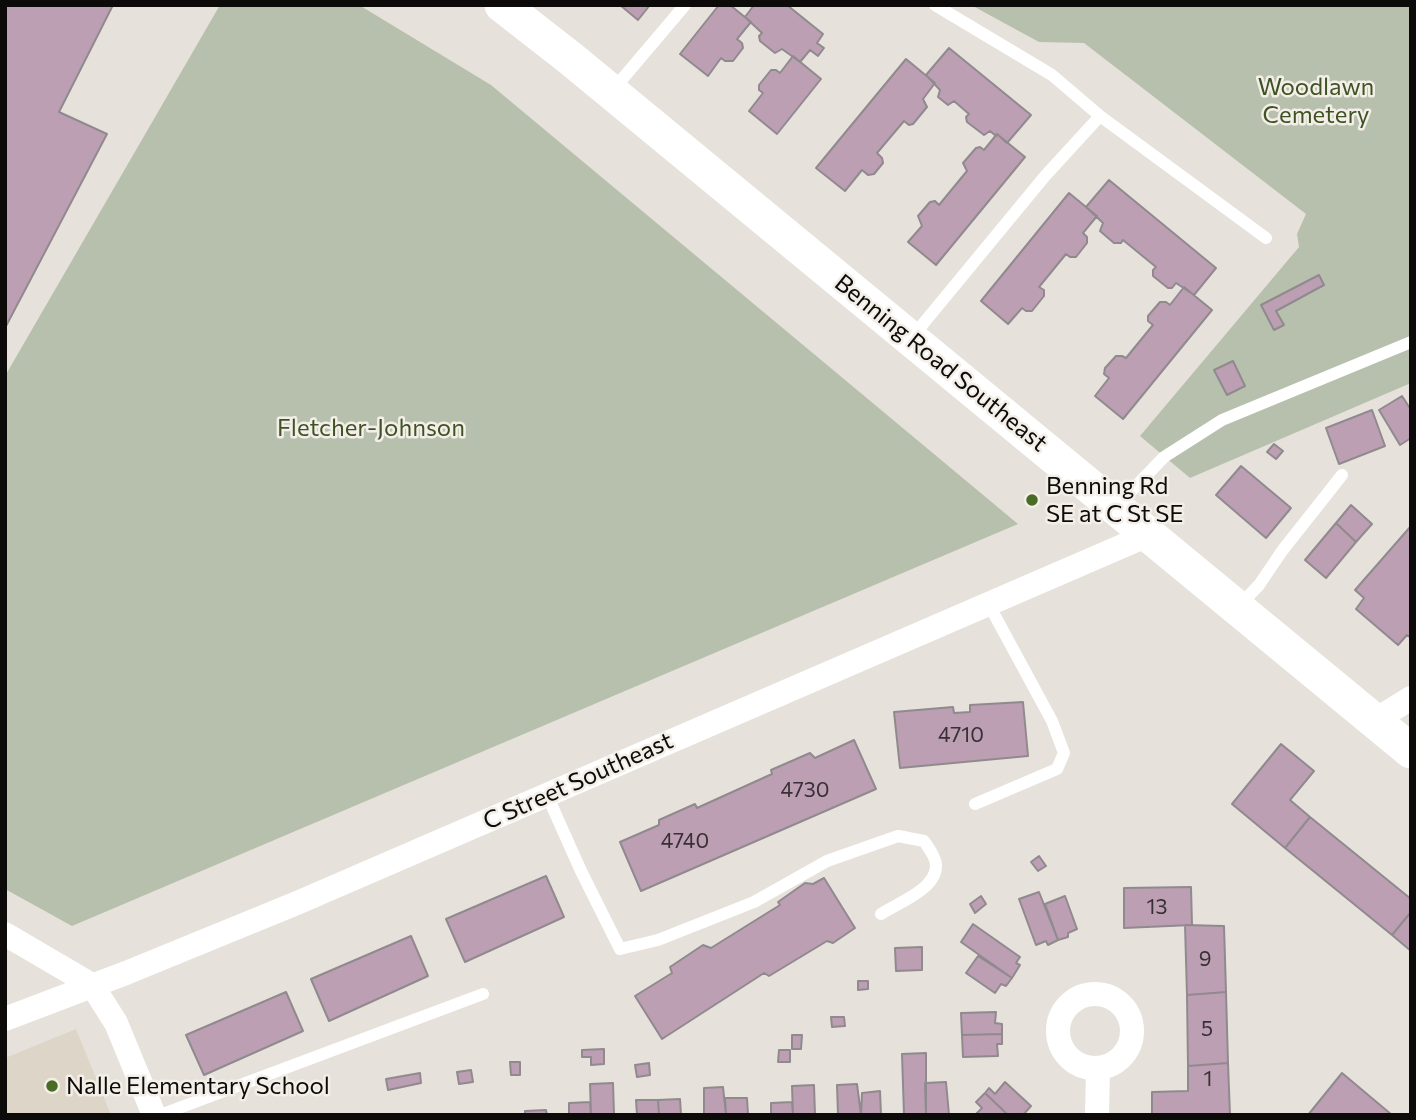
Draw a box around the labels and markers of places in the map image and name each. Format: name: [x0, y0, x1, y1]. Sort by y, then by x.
place label: Benning Rd SE at C St SE: [1046, 472, 1184, 528]
marker: Benning Rd SE at C St SE: [1024, 492, 1040, 508]
place label: Nalle Elementary School: [66, 1072, 330, 1100]
marker: Nalle Elementary School: [44, 1078, 60, 1094]

